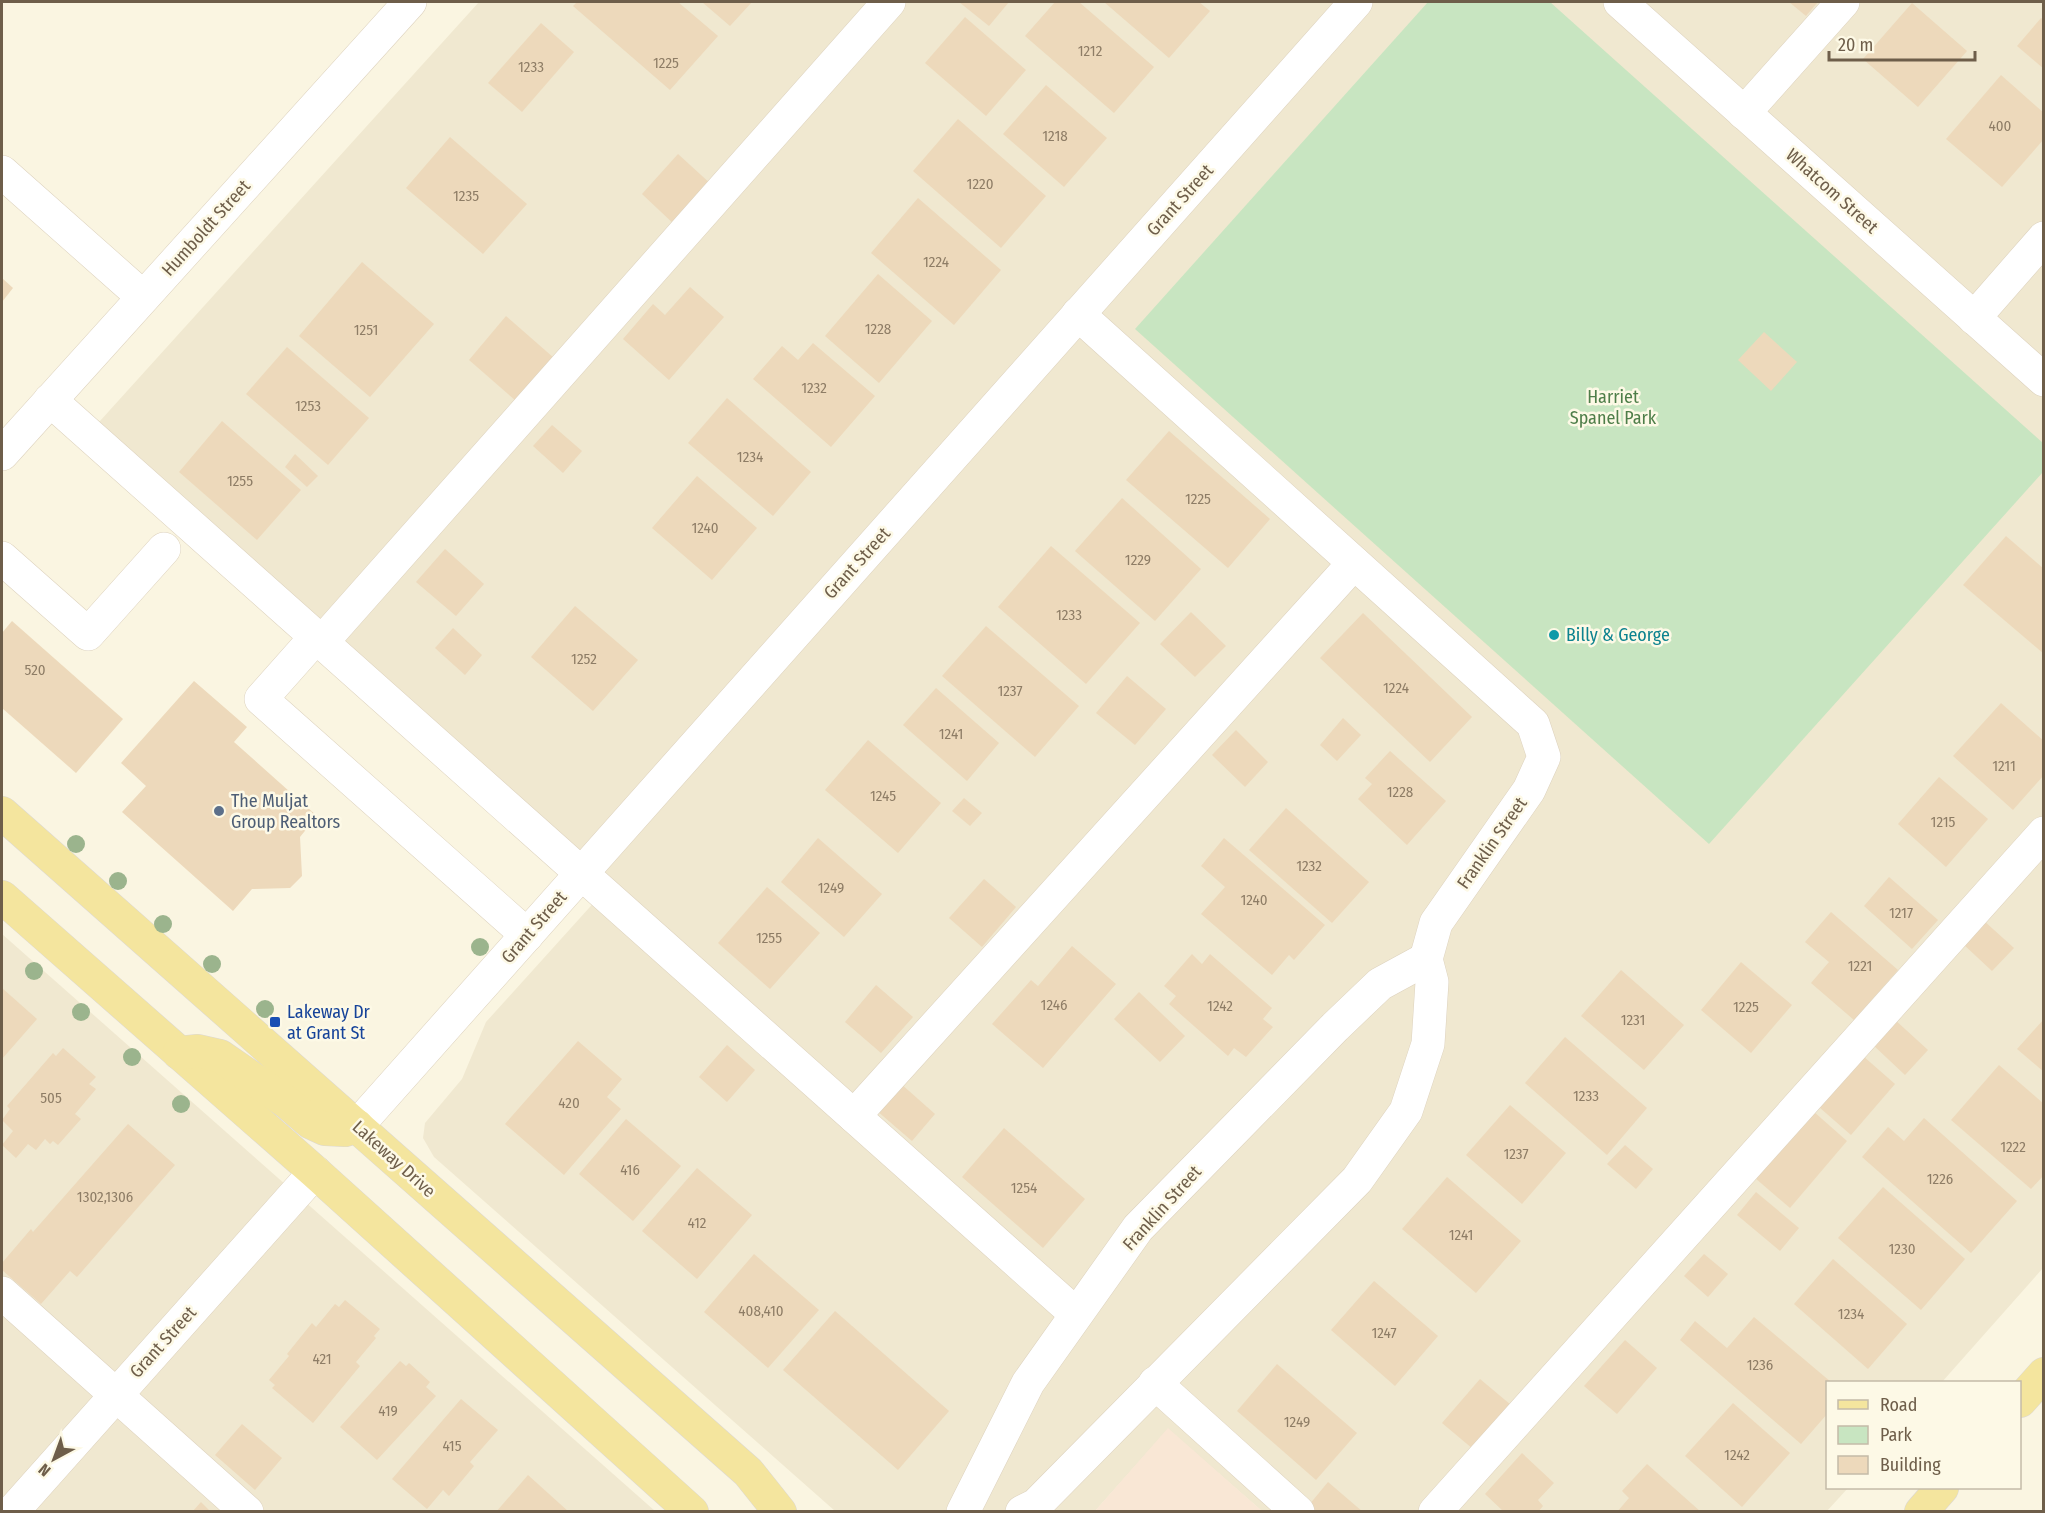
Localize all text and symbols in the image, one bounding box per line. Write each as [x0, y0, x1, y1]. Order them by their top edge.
scale bar [1829, 24, 1974, 62]
text: 20 m [1838, 34, 1873, 56]
house number: 1212 [1078, 42, 1103, 60]
house number: 1225 [653, 54, 679, 72]
house number: 1233 [518, 58, 544, 76]
house number: 400 [1989, 117, 2011, 135]
house number: 1218 [1042, 127, 1068, 145]
street label: Whatcom Street [1781, 144, 1883, 238]
street label: Grant Street [1142, 160, 1218, 240]
street label: Humboldt Street [157, 175, 255, 281]
house number: 1220 [967, 175, 993, 193]
house number: 1235 [453, 187, 479, 205]
house number: 1224 [923, 253, 949, 271]
house number: 1228 [865, 320, 891, 338]
house number: 1251 [354, 321, 378, 339]
house number: 1232 [801, 379, 827, 397]
park label: Harriet Spanel Park [1570, 386, 1657, 429]
house number: 1253 [295, 397, 321, 415]
house number: 1234 [737, 448, 763, 466]
house number: 1255 [227, 472, 253, 490]
house number: 1225 [1185, 490, 1211, 508]
house number: 1240 [691, 519, 719, 537]
street label: Grant Street [819, 523, 895, 603]
house number: 1229 [1125, 551, 1151, 569]
house number: 1233 [1056, 606, 1082, 624]
place label: Billy & George [1566, 624, 1670, 646]
marker: Billy & George [1547, 628, 1561, 642]
house number: 1252 [571, 650, 597, 668]
house number: 520 [24, 661, 46, 679]
house number: 1224 [1383, 679, 1409, 697]
house number: 1237 [997, 682, 1023, 700]
house number: 1241 [939, 725, 963, 743]
house number: 1211 [1992, 757, 2016, 775]
house number: 1228 [1387, 783, 1413, 801]
house number: 1245 [870, 787, 896, 805]
place label: The Muljat Group Realtors [231, 790, 341, 833]
street label: Franklin Street [1452, 793, 1532, 893]
marker: The Muljat Group Realtors [212, 804, 226, 818]
house number: 1215 [1931, 813, 1956, 831]
house number: 1232 [1296, 857, 1322, 875]
house number: 1249 [818, 879, 844, 897]
street label: Grant Street [497, 886, 571, 968]
house number: 1240 [1240, 891, 1268, 909]
house number: 1217 [1889, 904, 1913, 922]
house number: 1255 [756, 929, 782, 947]
house number: 1221 [1848, 957, 1872, 975]
house number: 1246 [1041, 996, 1067, 1014]
house number: 1242 [1207, 997, 1233, 1015]
house number: 1225 [1733, 998, 1759, 1016]
place label: Lakeway Dr at Grant St [287, 1001, 371, 1044]
house number: 1231 [1621, 1011, 1645, 1029]
marker: Lakeway Dr at Grant St [268, 1015, 282, 1029]
house number: 1233 [1573, 1087, 1599, 1105]
house number: 505 [40, 1089, 62, 1107]
house number: 420 [558, 1094, 580, 1112]
street label: Lakeway Drive [348, 1116, 440, 1202]
house number: 1222 [2000, 1138, 2026, 1156]
house number: 1237 [1503, 1145, 1529, 1163]
house number: 416 [620, 1161, 640, 1179]
street label: Franklin Street [1118, 1161, 1206, 1255]
house number: 1226 [1927, 1170, 1953, 1188]
house number: 1254 [1011, 1179, 1037, 1197]
house number: 1302,1306 [77, 1188, 133, 1206]
house number: 412 [688, 1214, 707, 1232]
house number: 1241 [1449, 1226, 1473, 1244]
house number: 1230 [1888, 1240, 1916, 1258]
street label: Grant Street [125, 1302, 201, 1382]
house number: 408,410 [738, 1302, 784, 1320]
house number: 1234 [1838, 1305, 1864, 1323]
house number: 1247 [1371, 1324, 1397, 1342]
house number: 421 [312, 1350, 332, 1368]
house number: 1236 [1747, 1356, 1773, 1374]
legend [1826, 1381, 2021, 1489]
text: Road [1880, 1394, 1917, 1416]
house number: 419 [378, 1402, 398, 1420]
house number: 1249 [1284, 1413, 1310, 1431]
text: Park [1880, 1424, 1913, 1446]
north arrow [24, 1429, 84, 1489]
house number: 415 [442, 1437, 462, 1455]
house number: 1242 [1724, 1446, 1750, 1464]
text: Building [1880, 1454, 1941, 1476]
text: N [35, 1460, 54, 1480]

